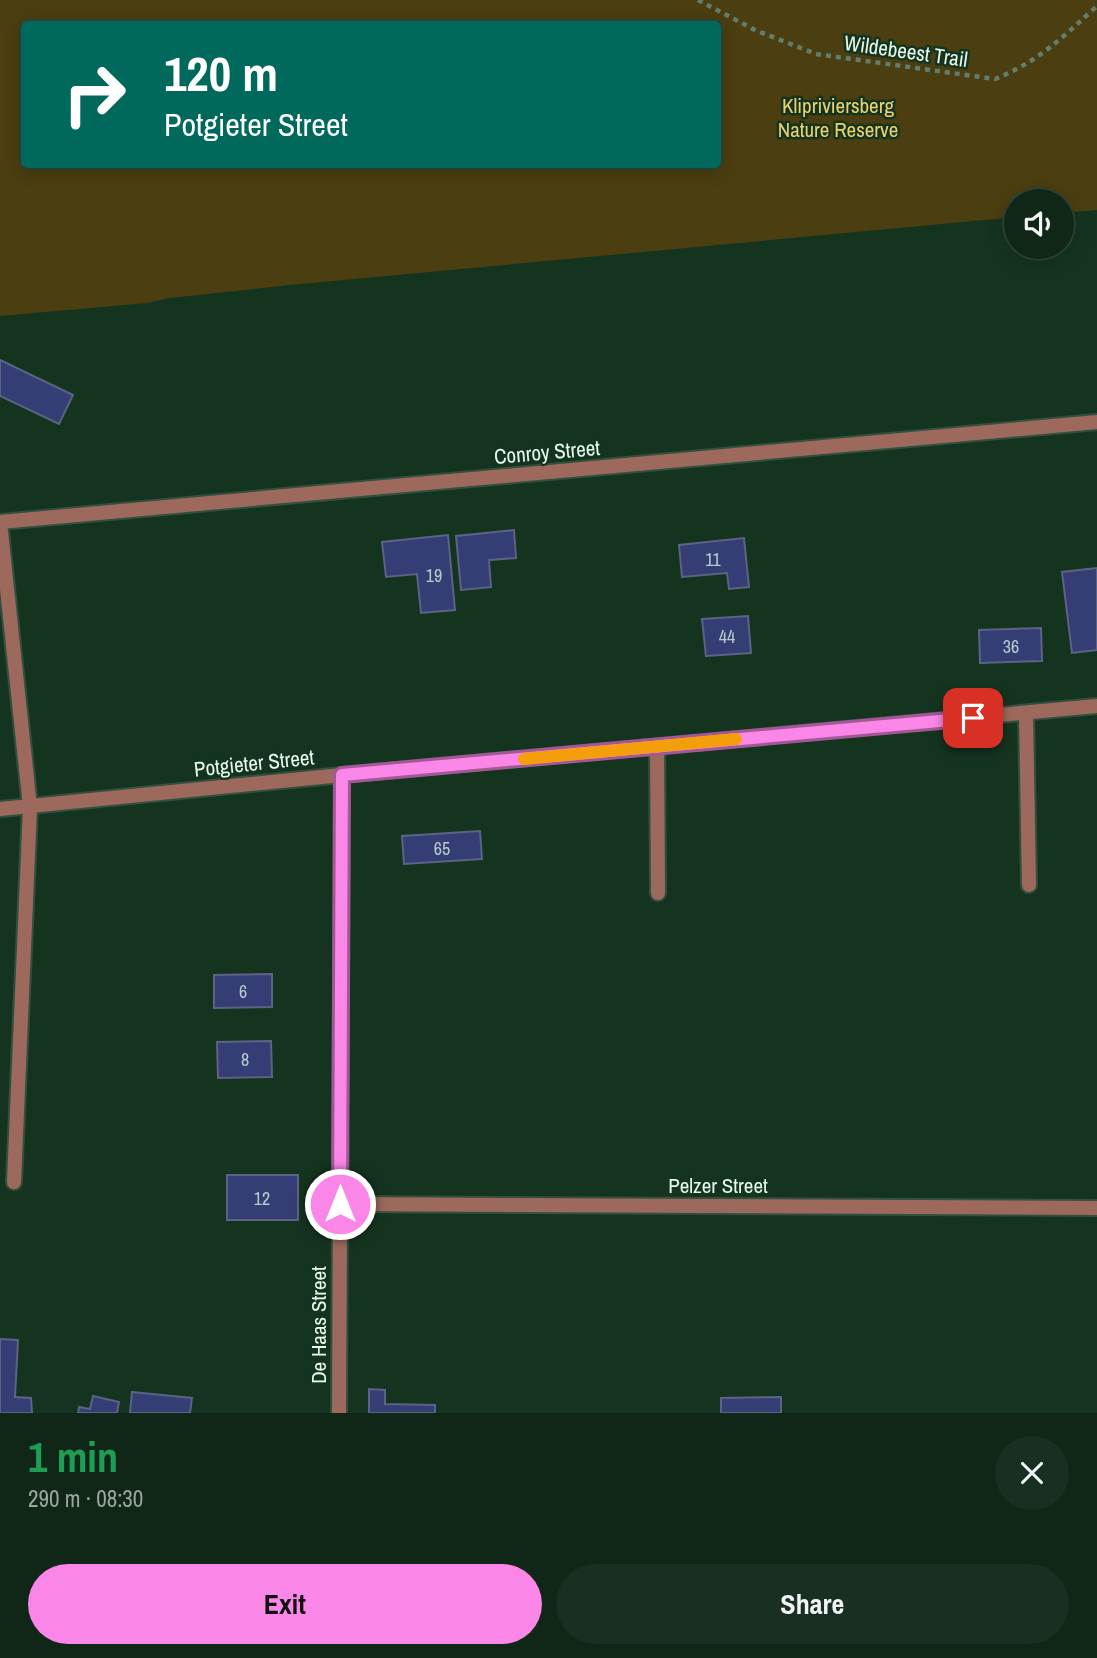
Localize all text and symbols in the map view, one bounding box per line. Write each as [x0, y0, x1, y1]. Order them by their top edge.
street label: Wildebeest Trail [842, 28, 970, 74]
text: 120 m [164, 40, 278, 106]
icon: right [49, 49, 140, 140]
park label: Klipriviersberg Nature Reserve [778, 91, 898, 144]
text: Potgieter Street [164, 103, 348, 146]
map controls [1004, 189, 1074, 259]
button: sound [1004, 189, 1074, 259]
street label: Conroy Street [493, 433, 601, 471]
house number: 11 [705, 547, 721, 572]
house number: 19 [426, 563, 442, 588]
house number: 44 [719, 624, 735, 649]
house number: 36 [1003, 634, 1019, 659]
pin [943, 688, 1003, 748]
icon: arrive [954, 699, 992, 737]
street label: Potgieter Street [193, 742, 316, 784]
house number: 65 [434, 836, 450, 861]
house number: 6 [239, 979, 247, 1004]
house number: 8 [241, 1047, 249, 1072]
position arrow [303, 1167, 377, 1241]
street label: Pelzer Street [668, 1171, 768, 1200]
house number: 12 [254, 1186, 270, 1211]
street label: De Haas Street [304, 1266, 333, 1384]
text: 1 min [28, 1429, 118, 1485]
button: close [995, 1436, 1069, 1510]
text: 290 m · 08:30 [28, 1483, 143, 1514]
button: Exit [28, 1564, 542, 1644]
button: Share [556, 1564, 1069, 1644]

